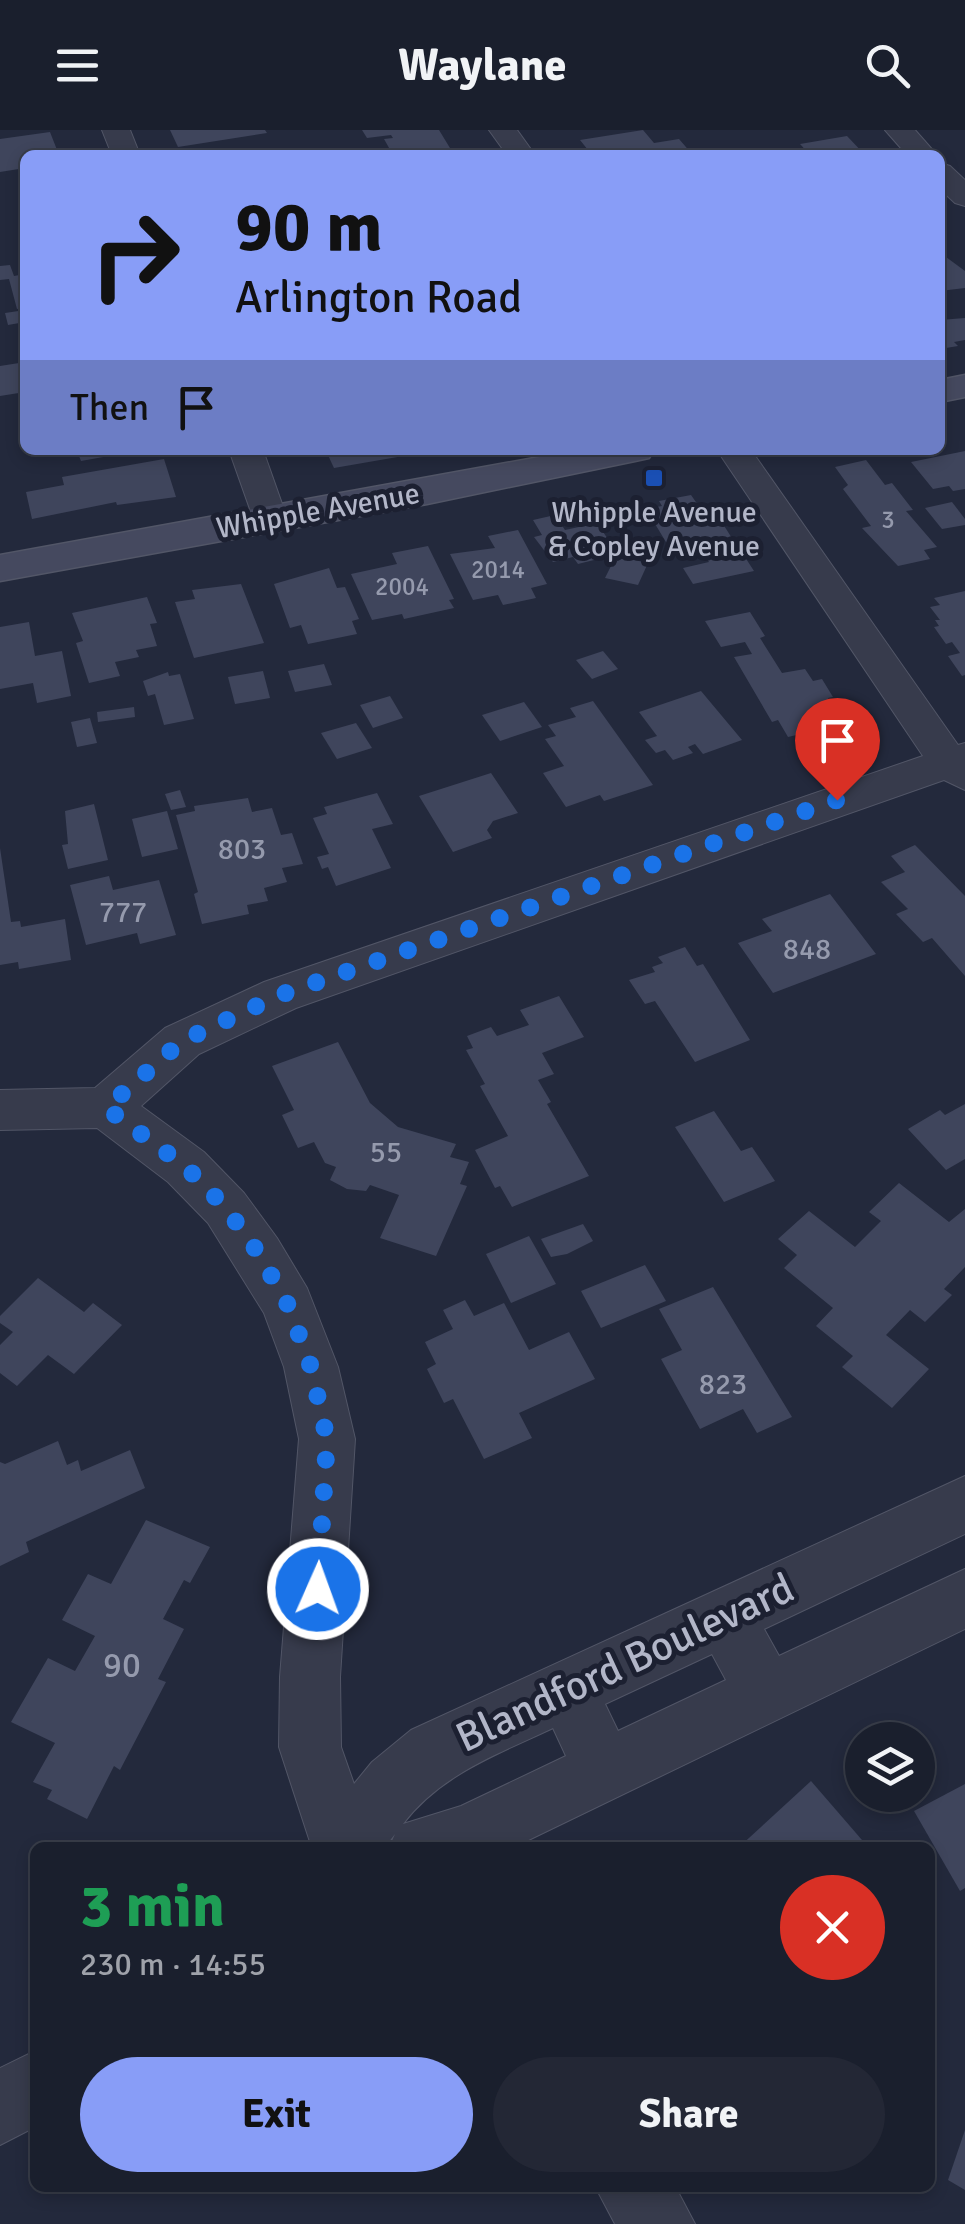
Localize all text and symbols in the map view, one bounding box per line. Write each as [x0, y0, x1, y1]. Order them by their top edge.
icon: menu [50, 38, 105, 93]
text: Waylane [398, 38, 567, 93]
icon: search [860, 38, 915, 93]
text: 90 m [235, 184, 383, 270]
icon: right [70, 190, 200, 320]
text: Arlington Road [235, 270, 522, 325]
icon: arrive [169, 380, 224, 435]
text: Then [70, 384, 149, 431]
marker: Whipple Avenue & Copley Avenue [643, 467, 665, 489]
street label: Whipple Avenue [213, 475, 423, 547]
place label: Whipple Avenue & Copley Avenue [548, 494, 760, 565]
house number: 3 [881, 504, 895, 535]
house number: 2014 [471, 554, 525, 585]
house number: 2004 [375, 571, 429, 602]
pin [795, 698, 880, 801]
icon: arrive [810, 713, 865, 768]
house number: 803 [218, 831, 266, 868]
house number: 777 [99, 894, 147, 931]
house number: 848 [783, 931, 831, 968]
house number: 55 [370, 1134, 402, 1171]
house number: 823 [699, 1366, 747, 1403]
position arrow [266, 1537, 370, 1641]
street label: Blandford Boulevard [448, 1562, 802, 1764]
house number: 90 [103, 1644, 141, 1687]
map controls [845, 1722, 935, 1812]
button: layers [845, 1722, 935, 1812]
text: 3 min [80, 1870, 225, 1944]
button: close [780, 1875, 885, 1980]
text: 230 m · 14:55 [80, 1945, 266, 1984]
button: Exit [80, 2057, 473, 2172]
button: Share [493, 2057, 885, 2172]

